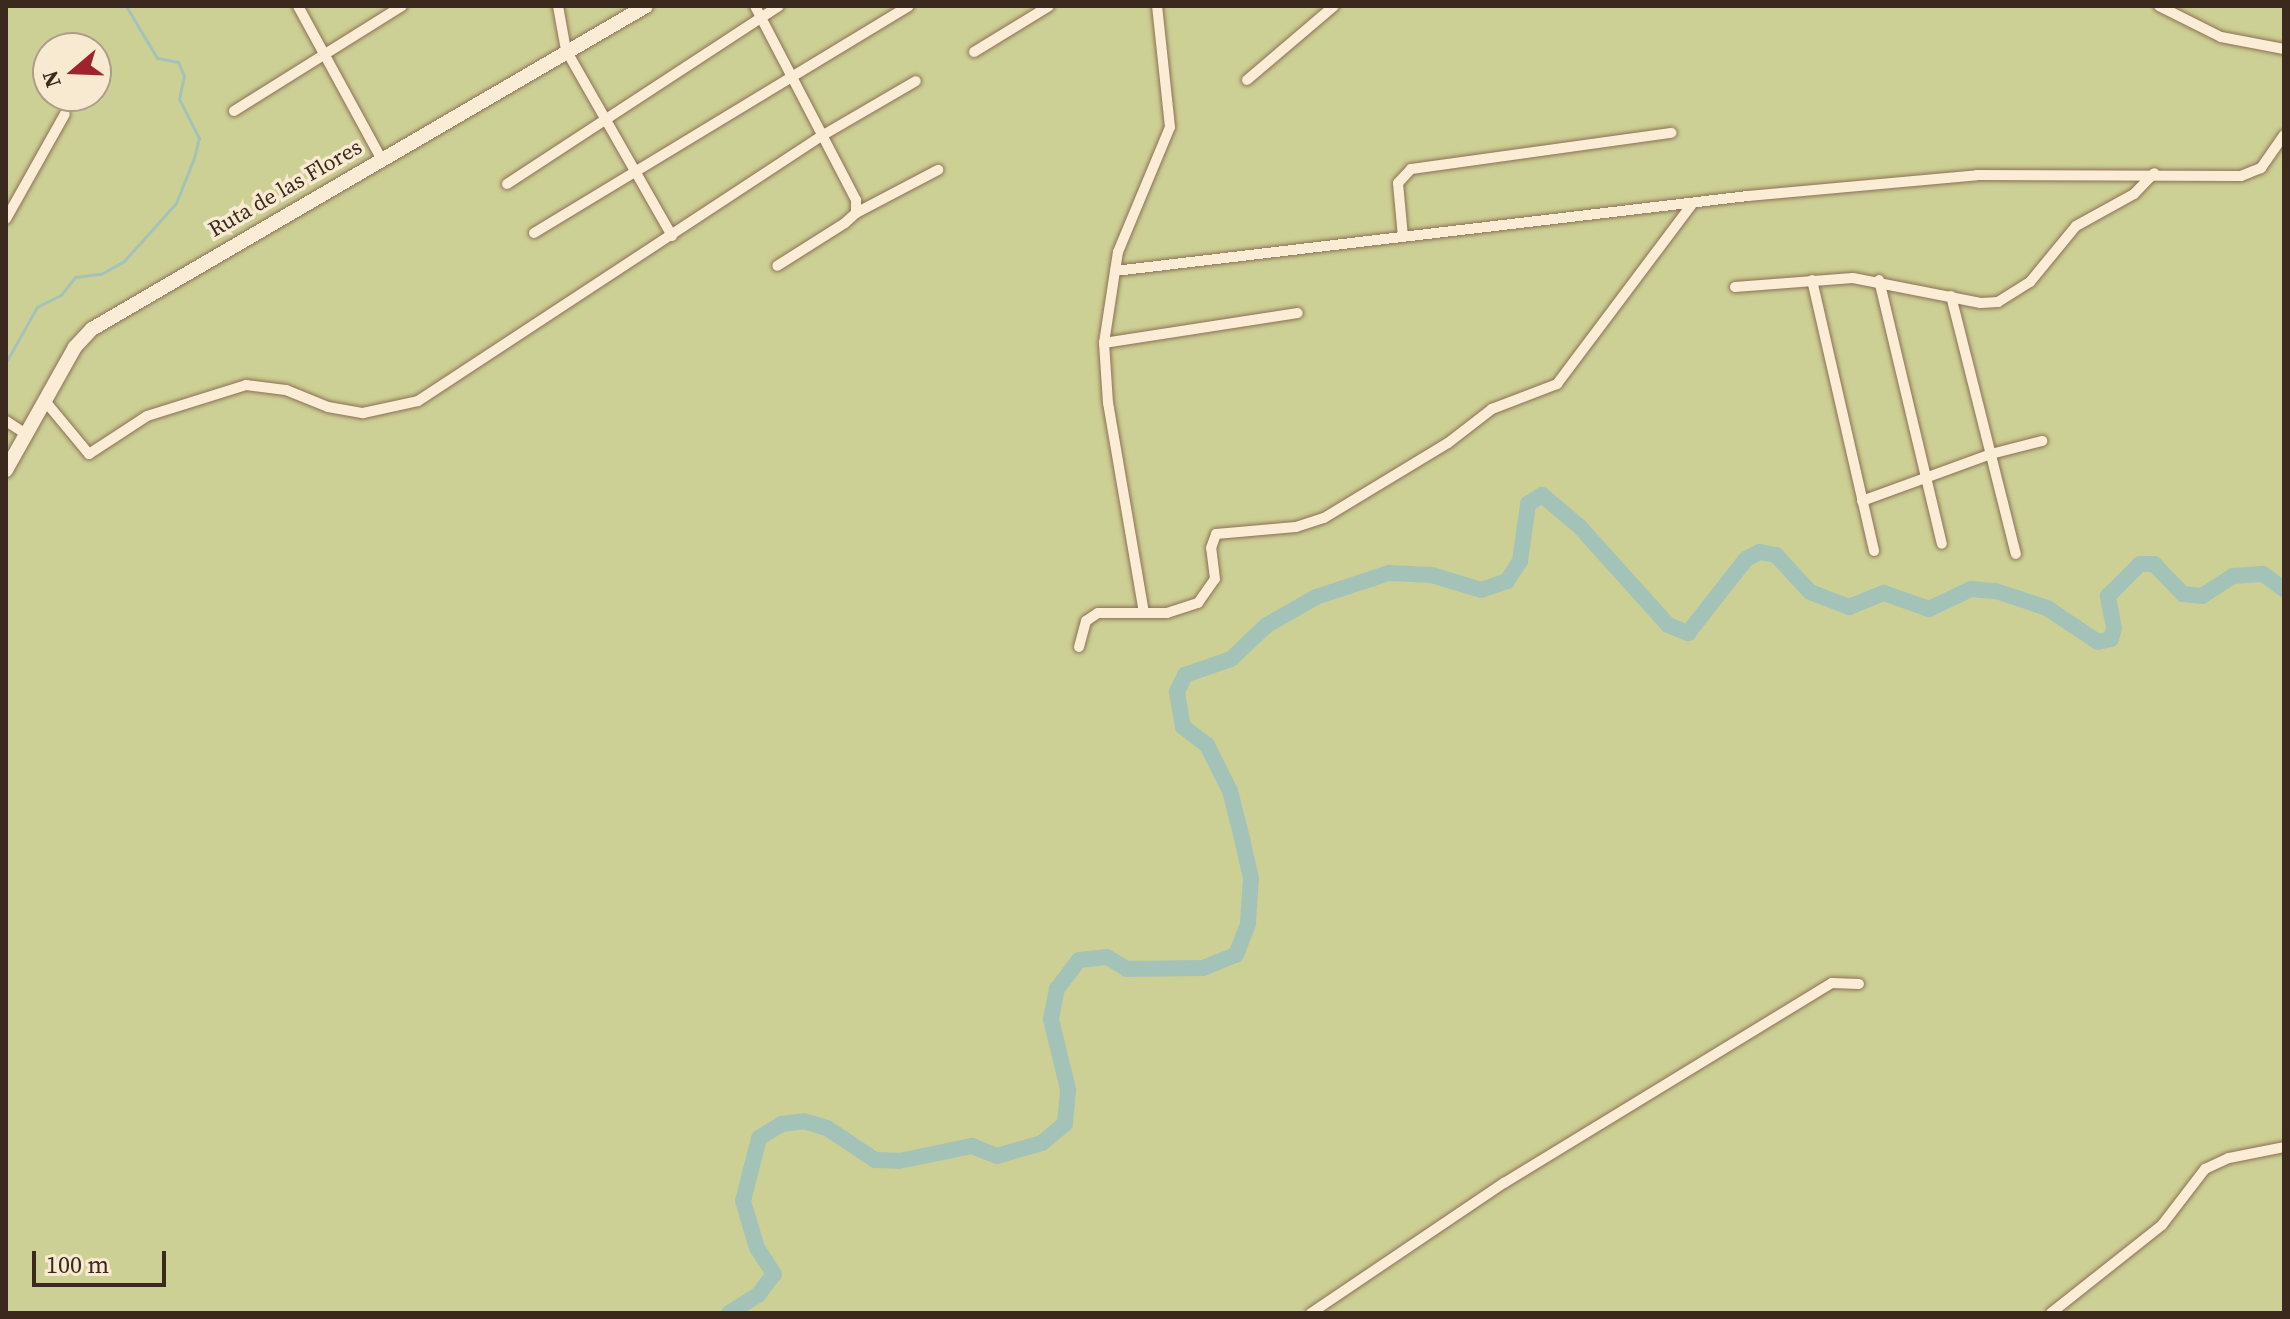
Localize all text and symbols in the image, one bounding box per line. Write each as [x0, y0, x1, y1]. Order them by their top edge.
north arrow [32, 32, 112, 112]
text: N [34, 67, 68, 92]
street label: Ruta de las Flores [204, 133, 366, 243]
scale bar [36, 1235, 170, 1285]
text: 100 m [46, 1248, 109, 1281]

